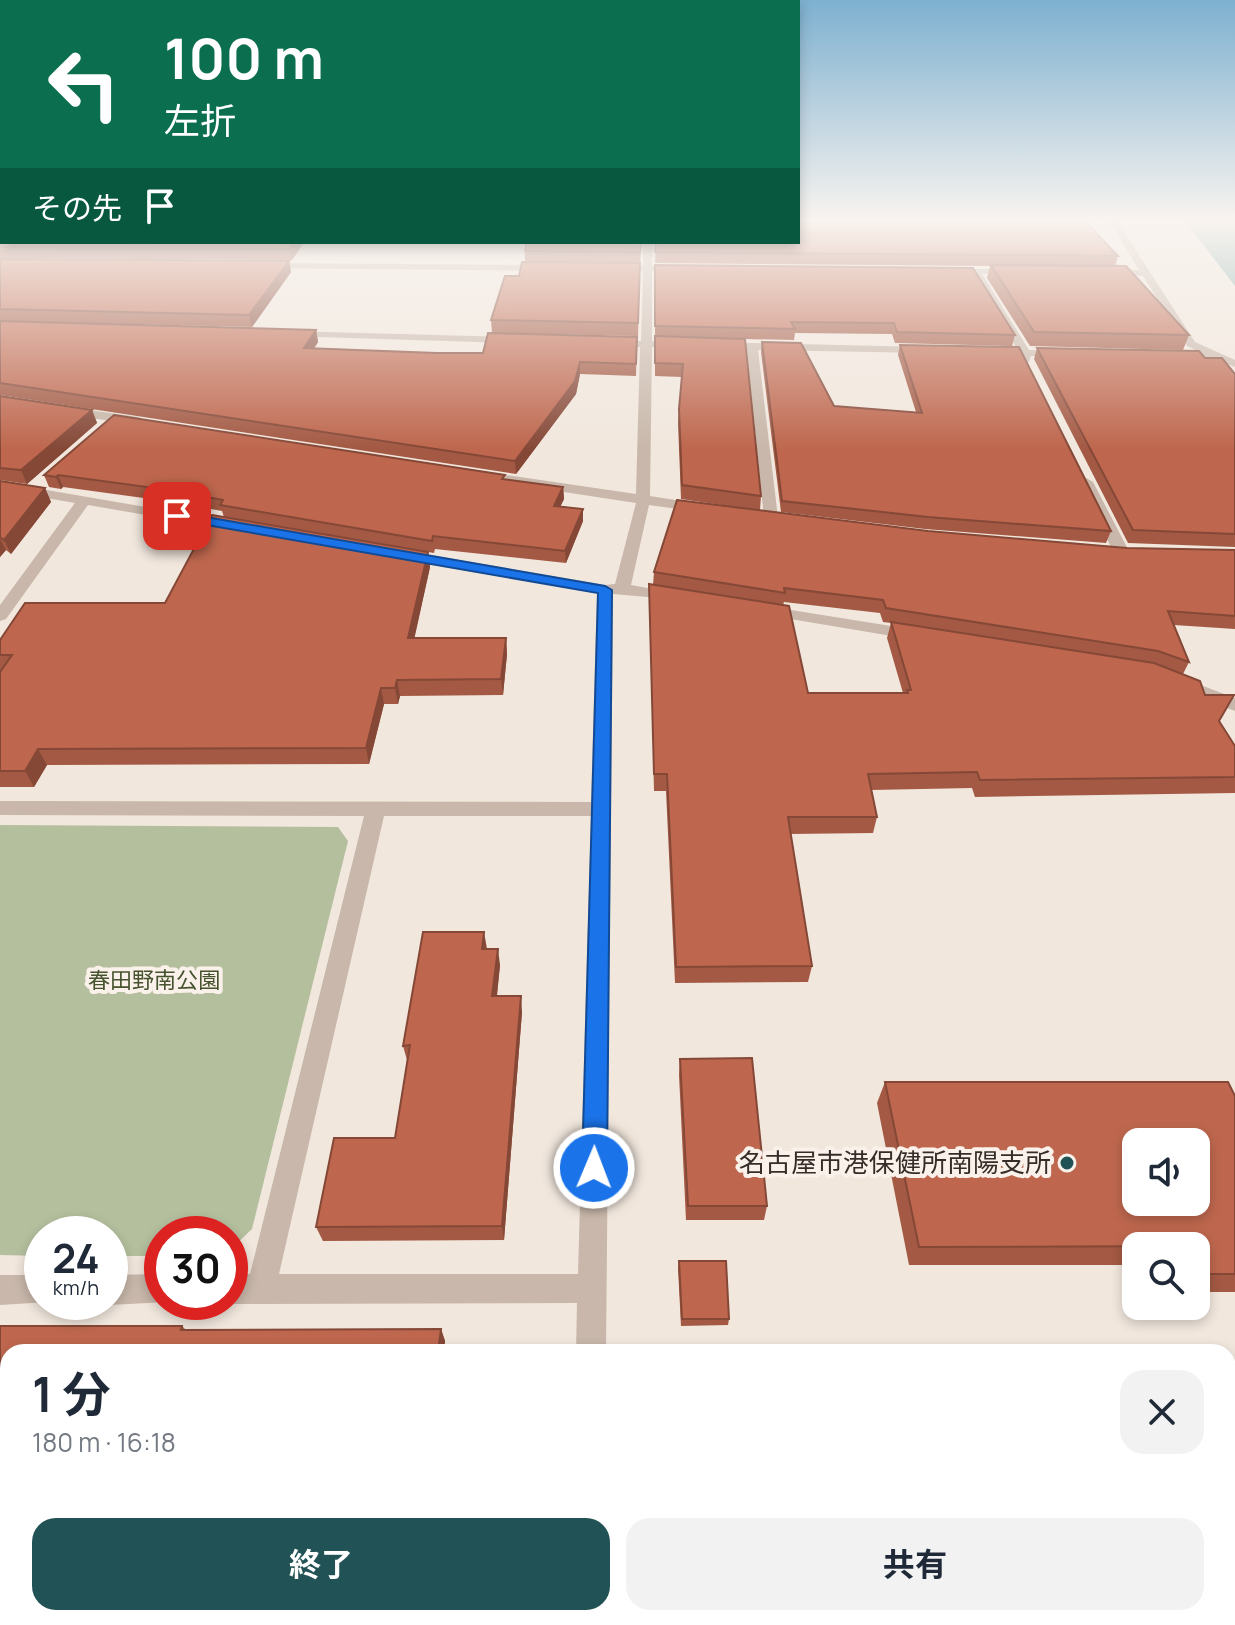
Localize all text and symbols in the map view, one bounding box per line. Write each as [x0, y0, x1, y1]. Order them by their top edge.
text: 100 m [164, 19, 324, 96]
icon: left [32, 32, 136, 136]
text: 左折 [164, 96, 236, 145]
icon: arrive [138, 184, 182, 228]
text: その先 [32, 187, 122, 228]
pin [143, 482, 211, 550]
icon: arrive [155, 494, 199, 538]
park label: 春田野南公園 [88, 965, 220, 995]
position arrow [552, 1126, 636, 1210]
map controls [1122, 1128, 1210, 1320]
button: sound [1122, 1128, 1210, 1216]
place label: 名古屋市港保健所南陽支所 [739, 1144, 1051, 1180]
marker: 名古屋市港保健所南陽支所 [1058, 1154, 1076, 1172]
speed limit sign: 30 [144, 1216, 248, 1320]
text: 24 [52, 1230, 100, 1285]
button: search [1122, 1232, 1210, 1320]
text: km/h [53, 1274, 99, 1301]
text: 1 分 [32, 1361, 111, 1426]
button: close [1120, 1370, 1204, 1454]
text: 180 m · 16:18 [32, 1424, 176, 1460]
button: 終了 [32, 1518, 610, 1610]
button: 共有 [626, 1518, 1204, 1610]

